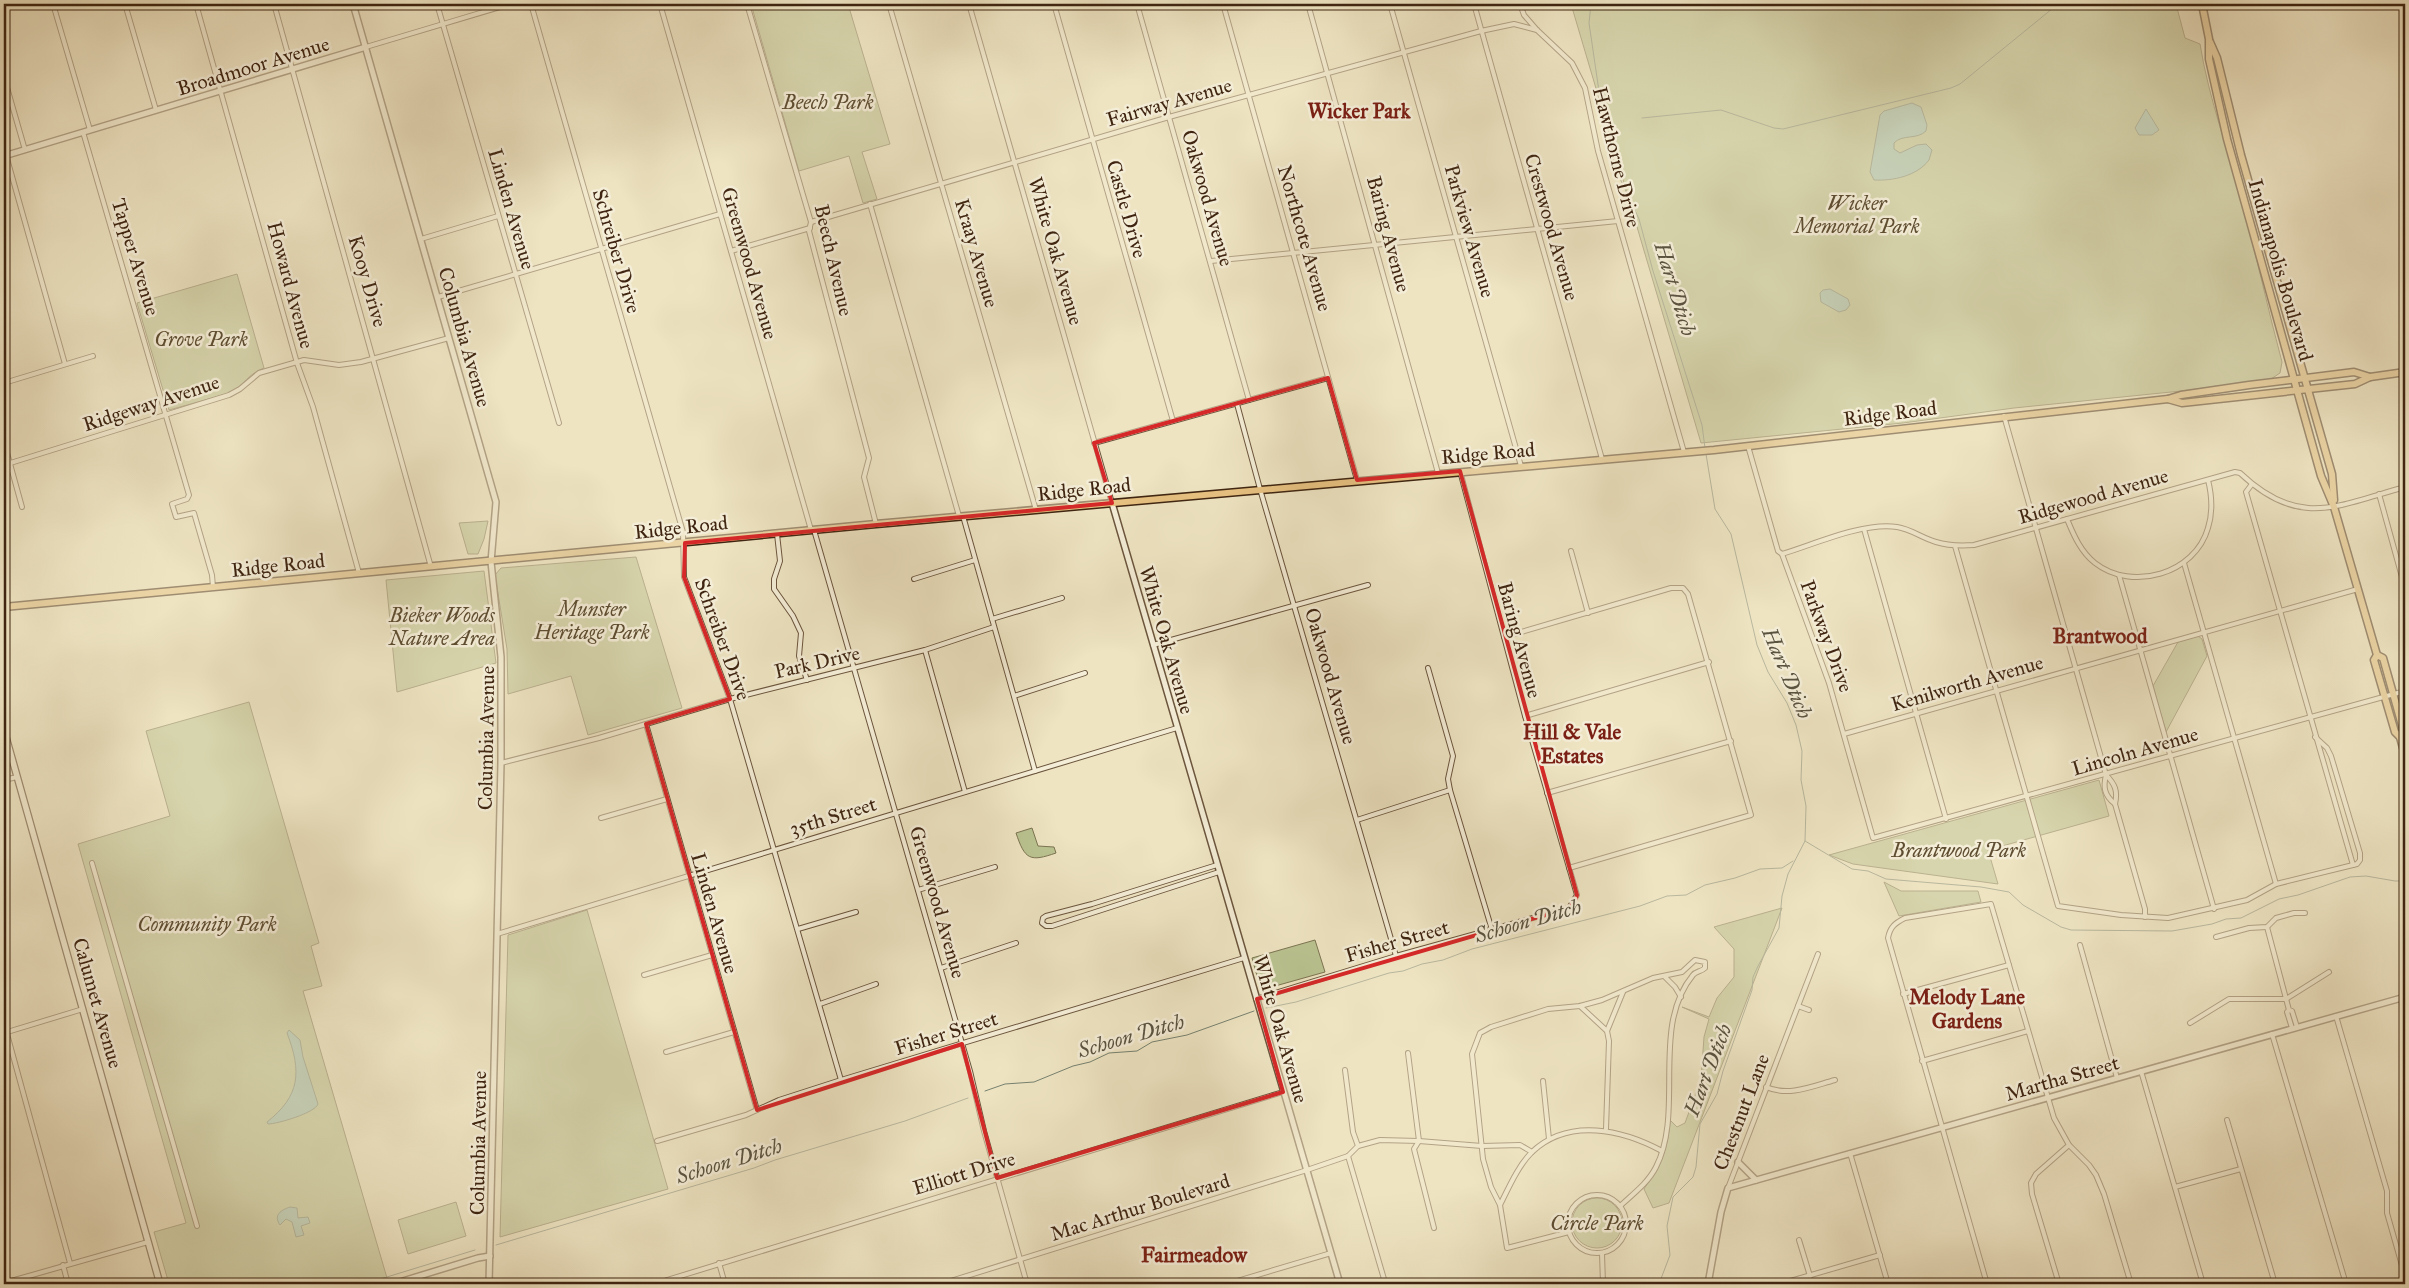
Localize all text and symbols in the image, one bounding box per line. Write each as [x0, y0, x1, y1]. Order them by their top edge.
street label: Broadmoor Avenue [174, 31, 332, 101]
street label: Fairway Avenue [1104, 73, 1234, 131]
street label: Hawthorne Drive [1588, 84, 1646, 230]
park label: Beech Park [781, 90, 874, 114]
district label: Wicker Park [1307, 98, 1412, 124]
street label: Oakwood Avenue [1177, 127, 1239, 269]
street label: Linden Avenue [483, 146, 541, 272]
street label: Crestwood Avenue [1520, 151, 1584, 303]
street label: Castle Drive [1102, 157, 1152, 261]
street label: Northcote Avenue [1273, 162, 1337, 314]
street label: Parkview Avenue [1440, 162, 1500, 300]
street label: Baring Avenue [1361, 173, 1416, 295]
street label: White Oak Avenue [1023, 174, 1089, 328]
street label: Indianapolis Boulevard [2243, 176, 2319, 364]
street label: Greenwood Avenue [717, 184, 783, 342]
street label: Schreiber Drive [588, 186, 646, 316]
park label: Wicker Memorial Park [1792, 191, 1920, 238]
street label: Tapper Avenue [107, 196, 165, 318]
street label: Kraay Avenue [950, 196, 1004, 310]
street label: Beech Avenue [810, 202, 858, 318]
street label: Howard Avenue [263, 219, 319, 351]
street label: Kooy Drive [343, 232, 393, 330]
water label: Hart Dtich [1648, 238, 1702, 339]
street label: Columbia Avenue [434, 264, 496, 410]
park label: Grove Park [154, 327, 248, 351]
street label: Ridgeway Avenue [80, 370, 223, 437]
street label: Ridge Road [1842, 395, 1938, 432]
street label: Ridge Road [1440, 437, 1536, 470]
street label: Ridgewood Avenue [2015, 463, 2171, 530]
street label: Ridge Road [1036, 472, 1132, 507]
street label: Ridge Road [633, 510, 729, 545]
street label: Ridge Road [230, 548, 326, 583]
street label: White Oak Avenue [1134, 563, 1200, 717]
street label: Schreiber Drive [690, 575, 756, 703]
street label: Parkway Drive [1796, 577, 1858, 695]
street label: Baring Avenue [1492, 579, 1547, 701]
park label: Munster Heritage Park [533, 597, 650, 644]
park label: Bieker Woods Nature Area [388, 603, 496, 650]
street label: Oakwood Avenue [1300, 605, 1362, 747]
water label: Hart Dtich [1756, 622, 1818, 723]
district label: Brantwood [2053, 623, 2148, 649]
street label: Park Drive [772, 641, 862, 683]
street label: Kenilworth Avenue [1888, 650, 2046, 716]
street label: Columbia Avenue [473, 666, 499, 810]
district label: Hill & Vale Estates [1523, 719, 1621, 769]
street label: Lincoln Avenue [2069, 722, 2201, 780]
street label: 35th Street [787, 791, 879, 841]
street label: Greenwood Avenue [905, 823, 971, 981]
park label: Brantwood Park [1891, 838, 2026, 862]
street label: Linden Avenue [686, 850, 744, 976]
water label: Schoon Ditch [1471, 893, 1584, 949]
park label: Community Park [137, 912, 277, 936]
street label: Fisher Street [1342, 915, 1452, 967]
street label: Calumet Avenue [68, 935, 128, 1071]
street label: White Oak Avenue [1248, 952, 1314, 1106]
district label: Melody Lane Gardens [1909, 984, 2025, 1034]
street label: Fisher Street [891, 1006, 1001, 1060]
water label: Schoon Ditch [1074, 1008, 1187, 1064]
water label: Hart Dtich [1678, 1020, 1737, 1121]
street label: Martha Street [2002, 1050, 2122, 1106]
street label: Chestnut Lane [1708, 1051, 1774, 1173]
street label: Columbia Avenue [465, 1071, 491, 1215]
water label: Schoon Ditch [672, 1133, 785, 1190]
street label: Elliott Drive [910, 1146, 1018, 1200]
street label: Mac Arthur Boulevard [1047, 1168, 1233, 1246]
park label: Circle Park [1550, 1211, 1644, 1235]
district label: Fairmeadow [1141, 1242, 1248, 1268]

